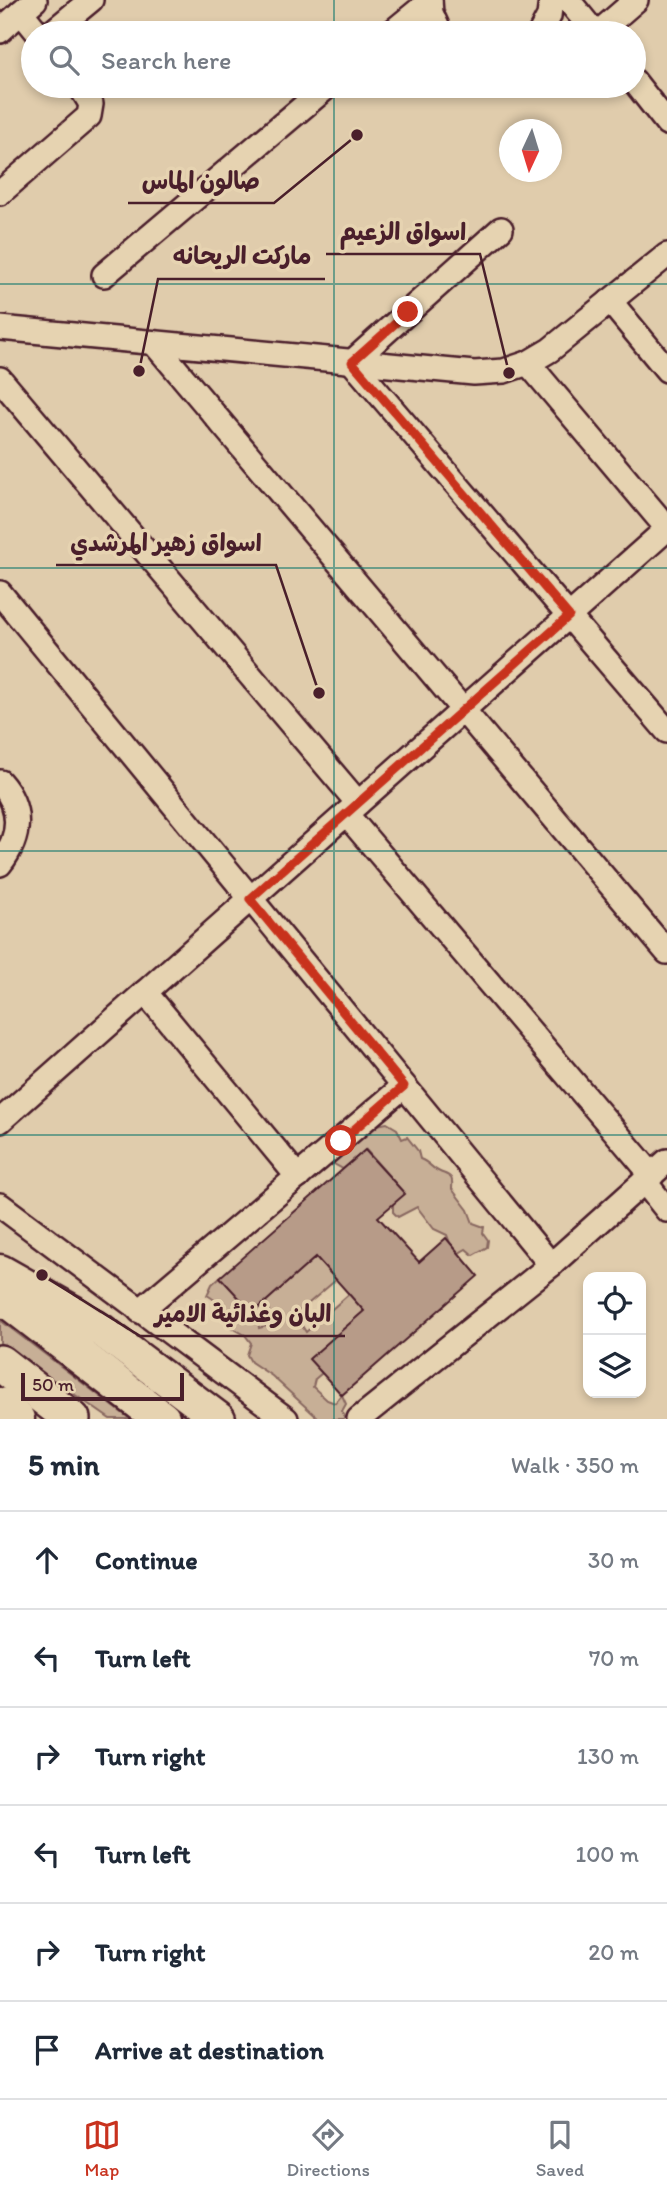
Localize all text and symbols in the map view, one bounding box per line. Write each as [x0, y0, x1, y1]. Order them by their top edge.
search box [21, 21, 646, 98]
icon: search [45, 41, 83, 79]
text: Search here [101, 44, 231, 76]
north arrow [499, 119, 562, 182]
callout: صالون الماس [128, 158, 274, 203]
text: صالون الماس [142, 166, 260, 197]
callout: اسواق الزعيم [326, 209, 480, 254]
text: اسواق الزعيم [340, 217, 466, 250]
callout: ماركت الريحانه [158, 234, 325, 279]
text: ماركت الريحانه [173, 241, 311, 270]
route end [392, 296, 423, 327]
callout: اسواق زهير المرشدي [56, 520, 276, 565]
text: اسواق زهير المرشدي [70, 528, 262, 561]
route start [325, 1125, 356, 1156]
map controls [583, 1272, 646, 1398]
button: locate [583, 1272, 646, 1335]
callout: البان وغذائية الامير [140, 1291, 345, 1336]
text: البان وغذائية الامير [153, 1299, 331, 1328]
button: layers [583, 1335, 646, 1398]
scale bar [21, 1370, 184, 1402]
text: 50 m [32, 1373, 74, 1396]
text: 5 min [28, 1446, 99, 1483]
text: Walk · 350 m [511, 1451, 639, 1479]
icon: ahead [28, 1541, 66, 1579]
text: Continue [95, 1544, 198, 1576]
text: 30 m [588, 1546, 639, 1574]
icon: left [28, 1639, 66, 1677]
text: Turn left [95, 1642, 191, 1674]
text: 70 m [589, 1644, 639, 1672]
icon: right [28, 1737, 66, 1775]
text: Turn right [95, 1740, 206, 1772]
text: 130 m [577, 1742, 639, 1770]
icon: left [28, 1835, 66, 1873]
text: Turn left [95, 1838, 191, 1870]
text: 100 m [575, 1840, 639, 1868]
icon: right [28, 1933, 66, 1971]
text: Turn right [95, 1936, 206, 1968]
text: 20 m [588, 1938, 639, 1966]
icon: arrive [28, 2031, 66, 2069]
text: Arrive at destination [95, 2034, 324, 2066]
tab: Map [83, 2116, 121, 2181]
tab: Directions [286, 2116, 370, 2181]
tab: Saved [536, 2116, 584, 2181]

